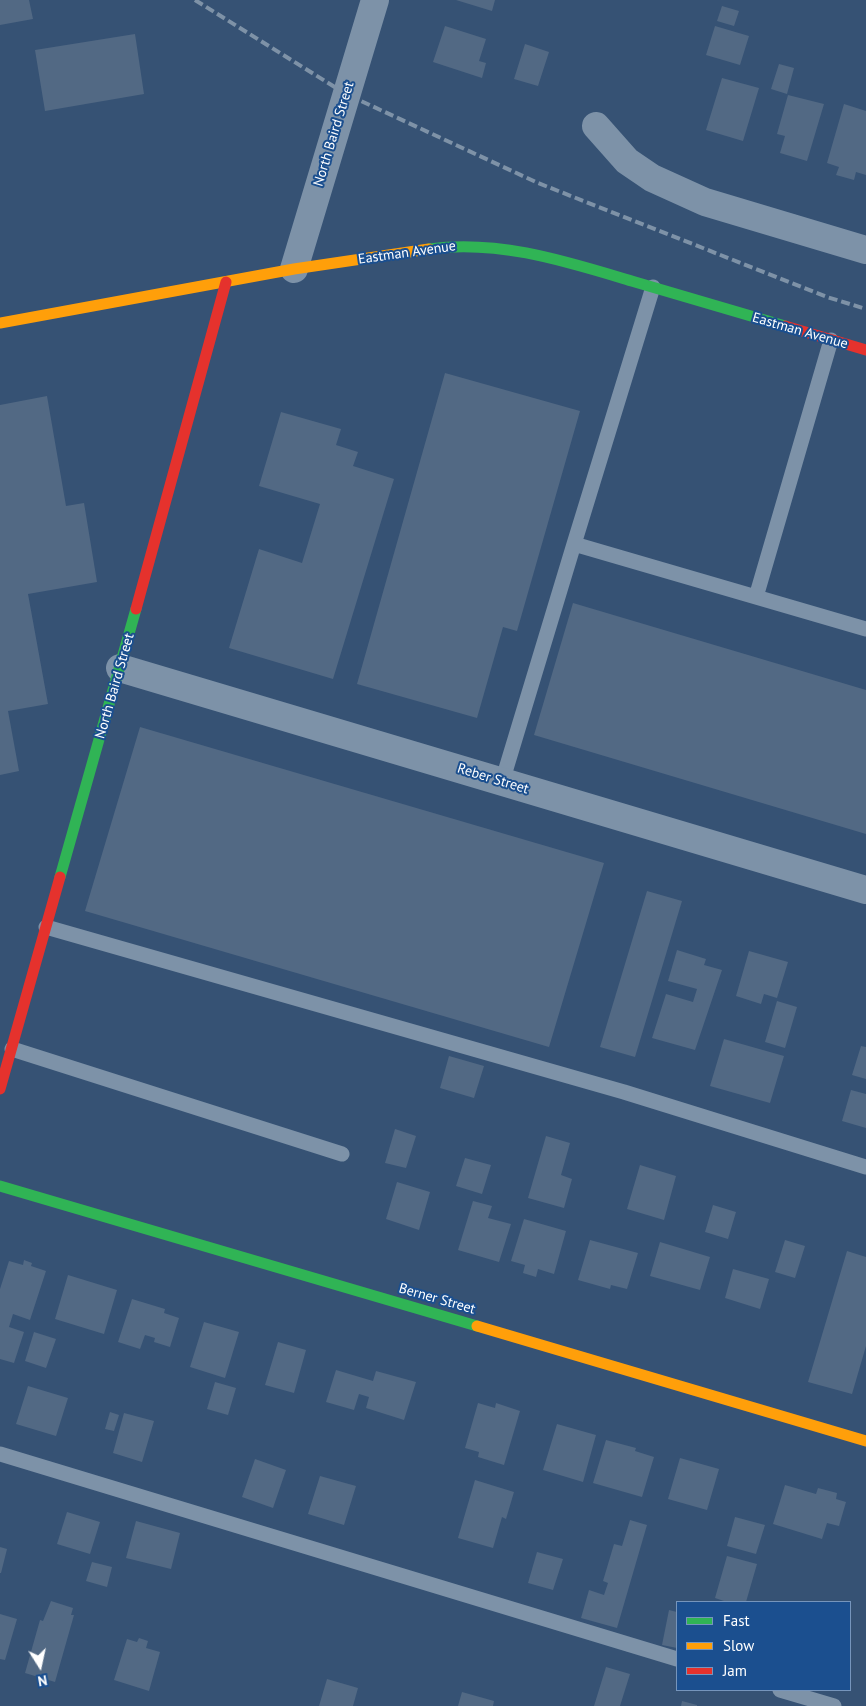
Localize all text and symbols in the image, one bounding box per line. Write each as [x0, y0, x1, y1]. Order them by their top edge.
street label: North Baird Street [310, 79, 358, 189]
street label: Eastman Avenue [357, 238, 457, 268]
street label: Eastman Avenue [750, 309, 850, 353]
street label: North Baird Street [92, 631, 138, 741]
street label: Reber Street [455, 760, 531, 798]
street label: Berner Street [397, 1280, 477, 1318]
legend [676, 1601, 851, 1691]
text: Fast [723, 1611, 750, 1630]
text: Slow [723, 1636, 754, 1655]
north arrow [15, 1641, 65, 1691]
text: Jam [723, 1661, 747, 1680]
text: N [37, 1671, 49, 1690]

